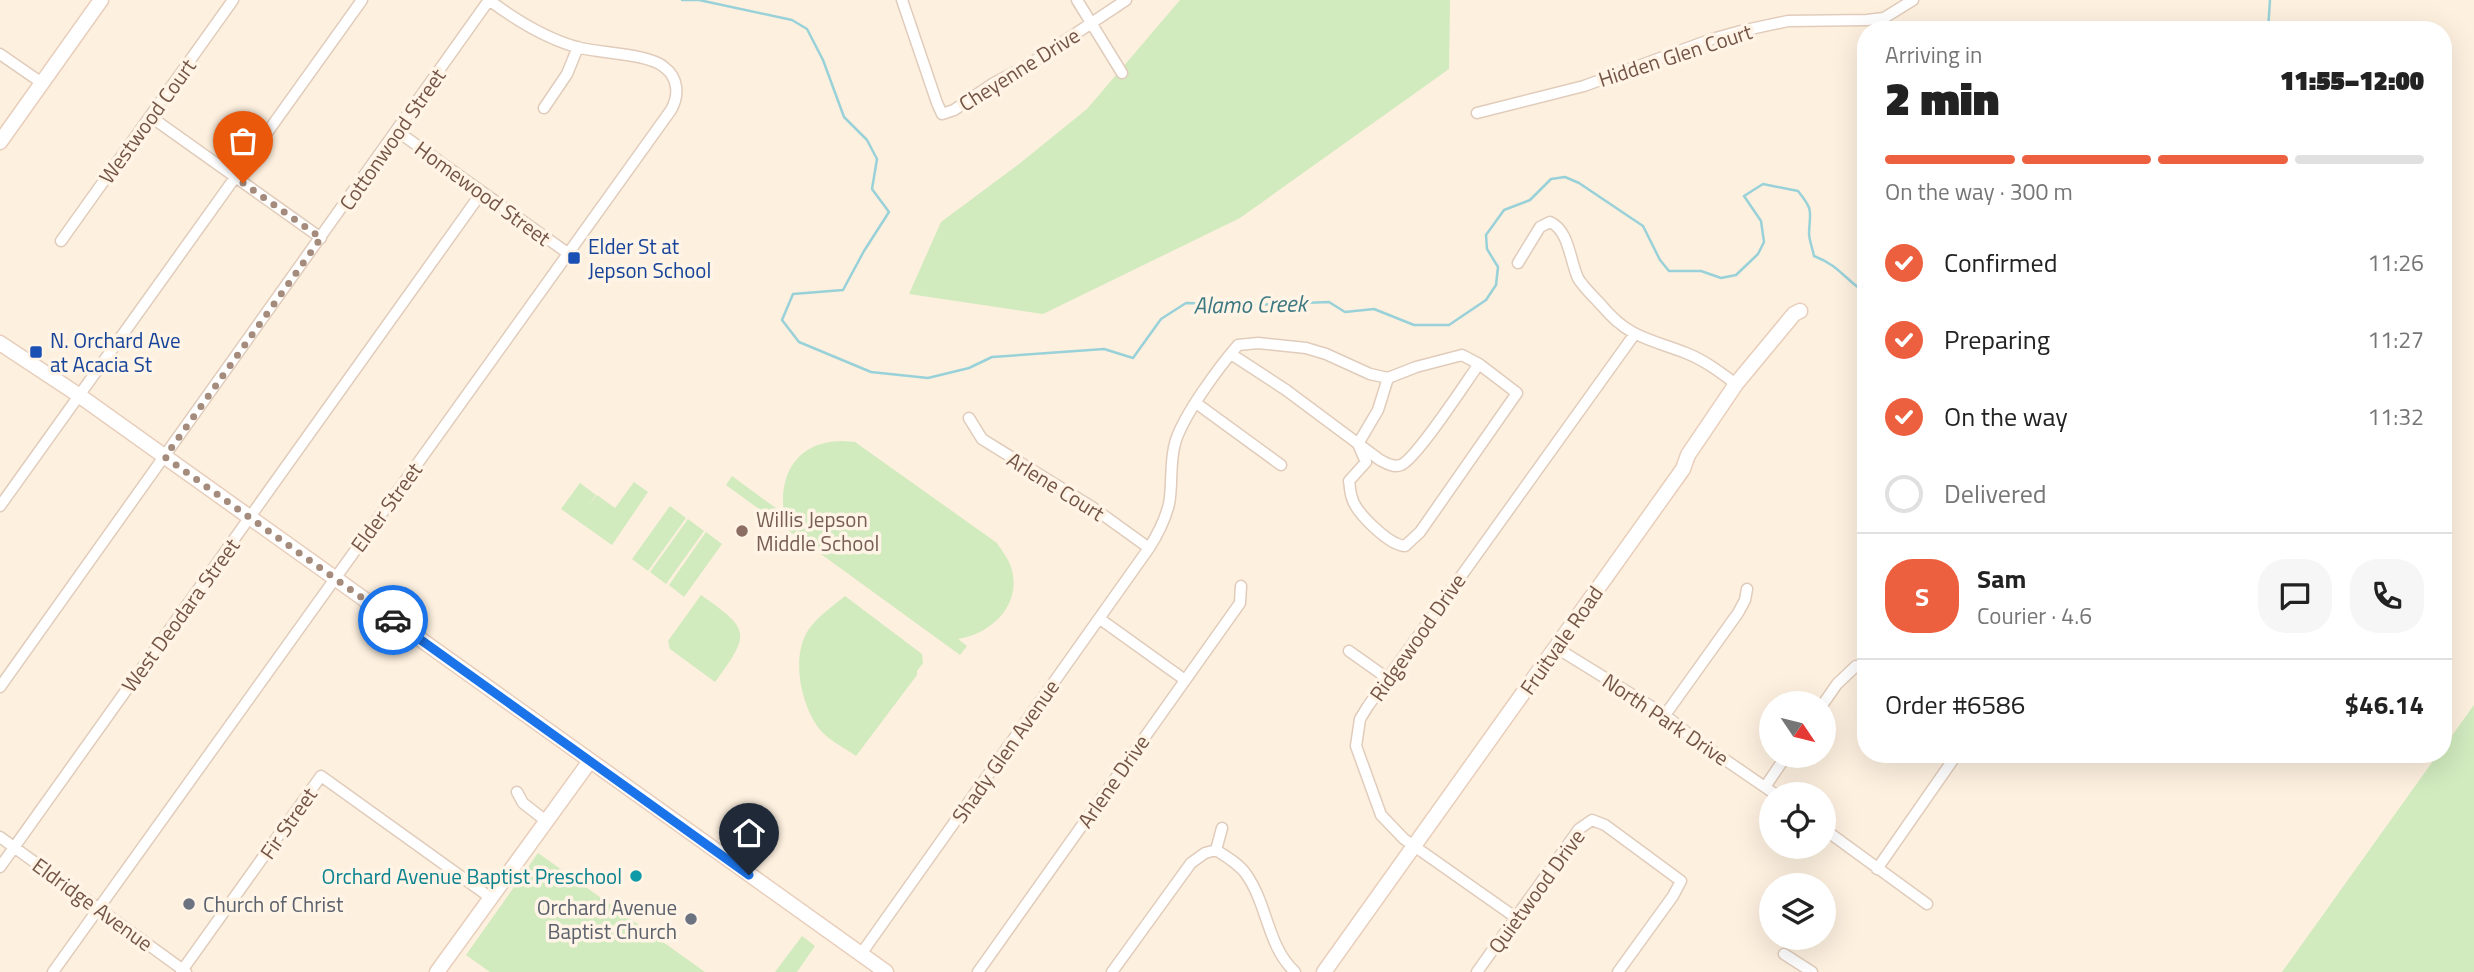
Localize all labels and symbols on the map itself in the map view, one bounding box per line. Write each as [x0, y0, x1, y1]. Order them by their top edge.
street label: Hidden Glen Court [1594, 15, 1757, 95]
street label: Cheyenne Drive [952, 19, 1086, 119]
street label: Westwood Court [91, 51, 204, 190]
street label: Cottonwood Street [331, 61, 453, 217]
pin [213, 111, 273, 183]
street label: Homewood Street [408, 133, 558, 254]
place label: Elder St at Jepson School [588, 230, 711, 286]
marker: Elder St at Jepson School [566, 250, 582, 266]
water label: Alamo Creek [1193, 285, 1310, 322]
place label: N. Orchard Ave at Acacia St [50, 324, 181, 380]
marker: N. Orchard Ave at Acacia St [28, 344, 44, 360]
street label: Arlene Court [1001, 443, 1112, 529]
street label: Elder Street [342, 455, 430, 559]
place label: Willis Jepson Middle School [756, 503, 879, 559]
marker: Willis Jepson Middle School [734, 523, 750, 539]
street label: West Deodara Street [113, 531, 247, 699]
street label: Ridgewood Drive [1361, 567, 1473, 707]
street label: Fruitvale Road [1511, 579, 1611, 701]
courier [358, 585, 428, 655]
street label: North Park Drive [1596, 665, 1736, 773]
street label: Shady Glen Avenue [943, 673, 1067, 829]
north arrow [1759, 691, 1836, 768]
street label: Arlene Drive [1069, 728, 1157, 834]
street label: Fir Street [251, 780, 325, 866]
pin [719, 803, 779, 875]
street label: Quietwood Drive [1480, 822, 1592, 960]
street label: Eldridge Avenue [26, 849, 160, 959]
place label: Orchard Avenue Baptist Preschool [322, 860, 622, 892]
marker: Orchard Avenue Baptist Preschool [628, 868, 644, 884]
place label: Church of Christ [203, 888, 344, 920]
place label: Orchard Avenue Baptist Church [537, 891, 677, 947]
marker: Church of Christ [181, 896, 197, 912]
marker: Orchard Avenue Baptist Church [683, 911, 699, 927]

